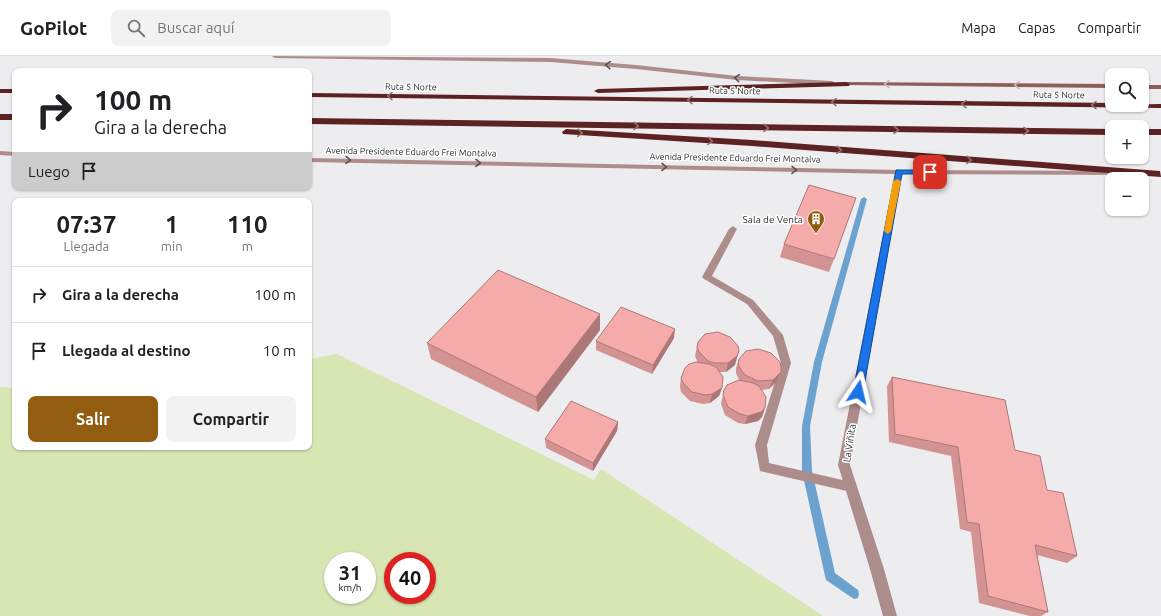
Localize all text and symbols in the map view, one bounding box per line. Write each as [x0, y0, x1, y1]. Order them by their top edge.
search box [111, 10, 391, 46]
text: GoPilot [20, 17, 87, 39]
icon: search [125, 17, 147, 39]
text: Buscar aquí [157, 19, 234, 36]
text: Mapa [961, 20, 996, 36]
text: Capas [1018, 20, 1055, 36]
text: Compartir [1077, 20, 1141, 36]
one-way arrow [605, 60, 611, 69]
map controls [1105, 68, 1149, 216]
button: search [1105, 68, 1149, 112]
one-way arrow [734, 74, 740, 83]
one-way arrow [884, 80, 890, 88]
one-way arrow [1014, 81, 1020, 90]
street label: Ruta 5 Norte [385, 82, 437, 92]
icon: right [28, 84, 80, 136]
text: 100 m [94, 84, 172, 115]
street label: Ruta 5 Norte [709, 86, 761, 96]
street label: Ruta 5 Norte [1033, 90, 1085, 100]
one-way arrow [387, 92, 393, 100]
one-way arrow [687, 96, 693, 104]
one-way arrow [831, 98, 837, 106]
one-way arrow [961, 100, 967, 108]
one-way arrow [1091, 101, 1097, 110]
text: Gira a la derecha [94, 117, 227, 137]
button: + [1105, 120, 1149, 164]
one-way arrow [633, 122, 639, 130]
one-way arrow [763, 124, 769, 132]
one-way arrow [893, 126, 899, 134]
one-way arrow [1023, 127, 1029, 135]
one-way arrow [577, 129, 583, 138]
one-way arrow [707, 137, 713, 145]
street label: Avenida Presidente Eduardo Frei Montalva [325, 146, 497, 158]
one-way arrow [836, 146, 842, 155]
street label: Avenida Presidente Eduardo Frei Montalva [649, 152, 821, 164]
pin [913, 155, 947, 189]
one-way arrow [345, 156, 351, 165]
one-way arrow [966, 156, 972, 165]
one-way arrow [475, 159, 481, 167]
icon: arrive [78, 160, 100, 182]
icon: arrive [919, 161, 941, 183]
text: Luego [28, 163, 70, 180]
one-way arrow [661, 163, 667, 171]
one-way arrow [791, 165, 797, 174]
button: − [1105, 172, 1149, 216]
building icon: Sala de Venta [806, 209, 826, 234]
text: 07:37 [56, 211, 116, 238]
text: 1 [165, 211, 178, 238]
text: 110 [227, 211, 268, 238]
place label: Sala de Venta [743, 214, 803, 225]
text: Llegada [64, 239, 109, 253]
text: min [161, 239, 183, 253]
text: m [242, 239, 253, 253]
icon: right [28, 284, 50, 306]
text: Gira a la derecha [62, 286, 179, 303]
text: 100 m [254, 286, 296, 303]
icon: arrive [28, 340, 50, 362]
text: Llegada al destino [62, 342, 191, 359]
text: 10 m [263, 342, 296, 359]
position arrow [837, 371, 879, 413]
button: Salir [28, 396, 158, 442]
button: Compartir [166, 396, 296, 442]
street label: La Viñita [841, 423, 858, 463]
speed limit sign: 40 [384, 552, 436, 604]
text: 31 [339, 561, 361, 584]
text: km/h [338, 582, 362, 593]

